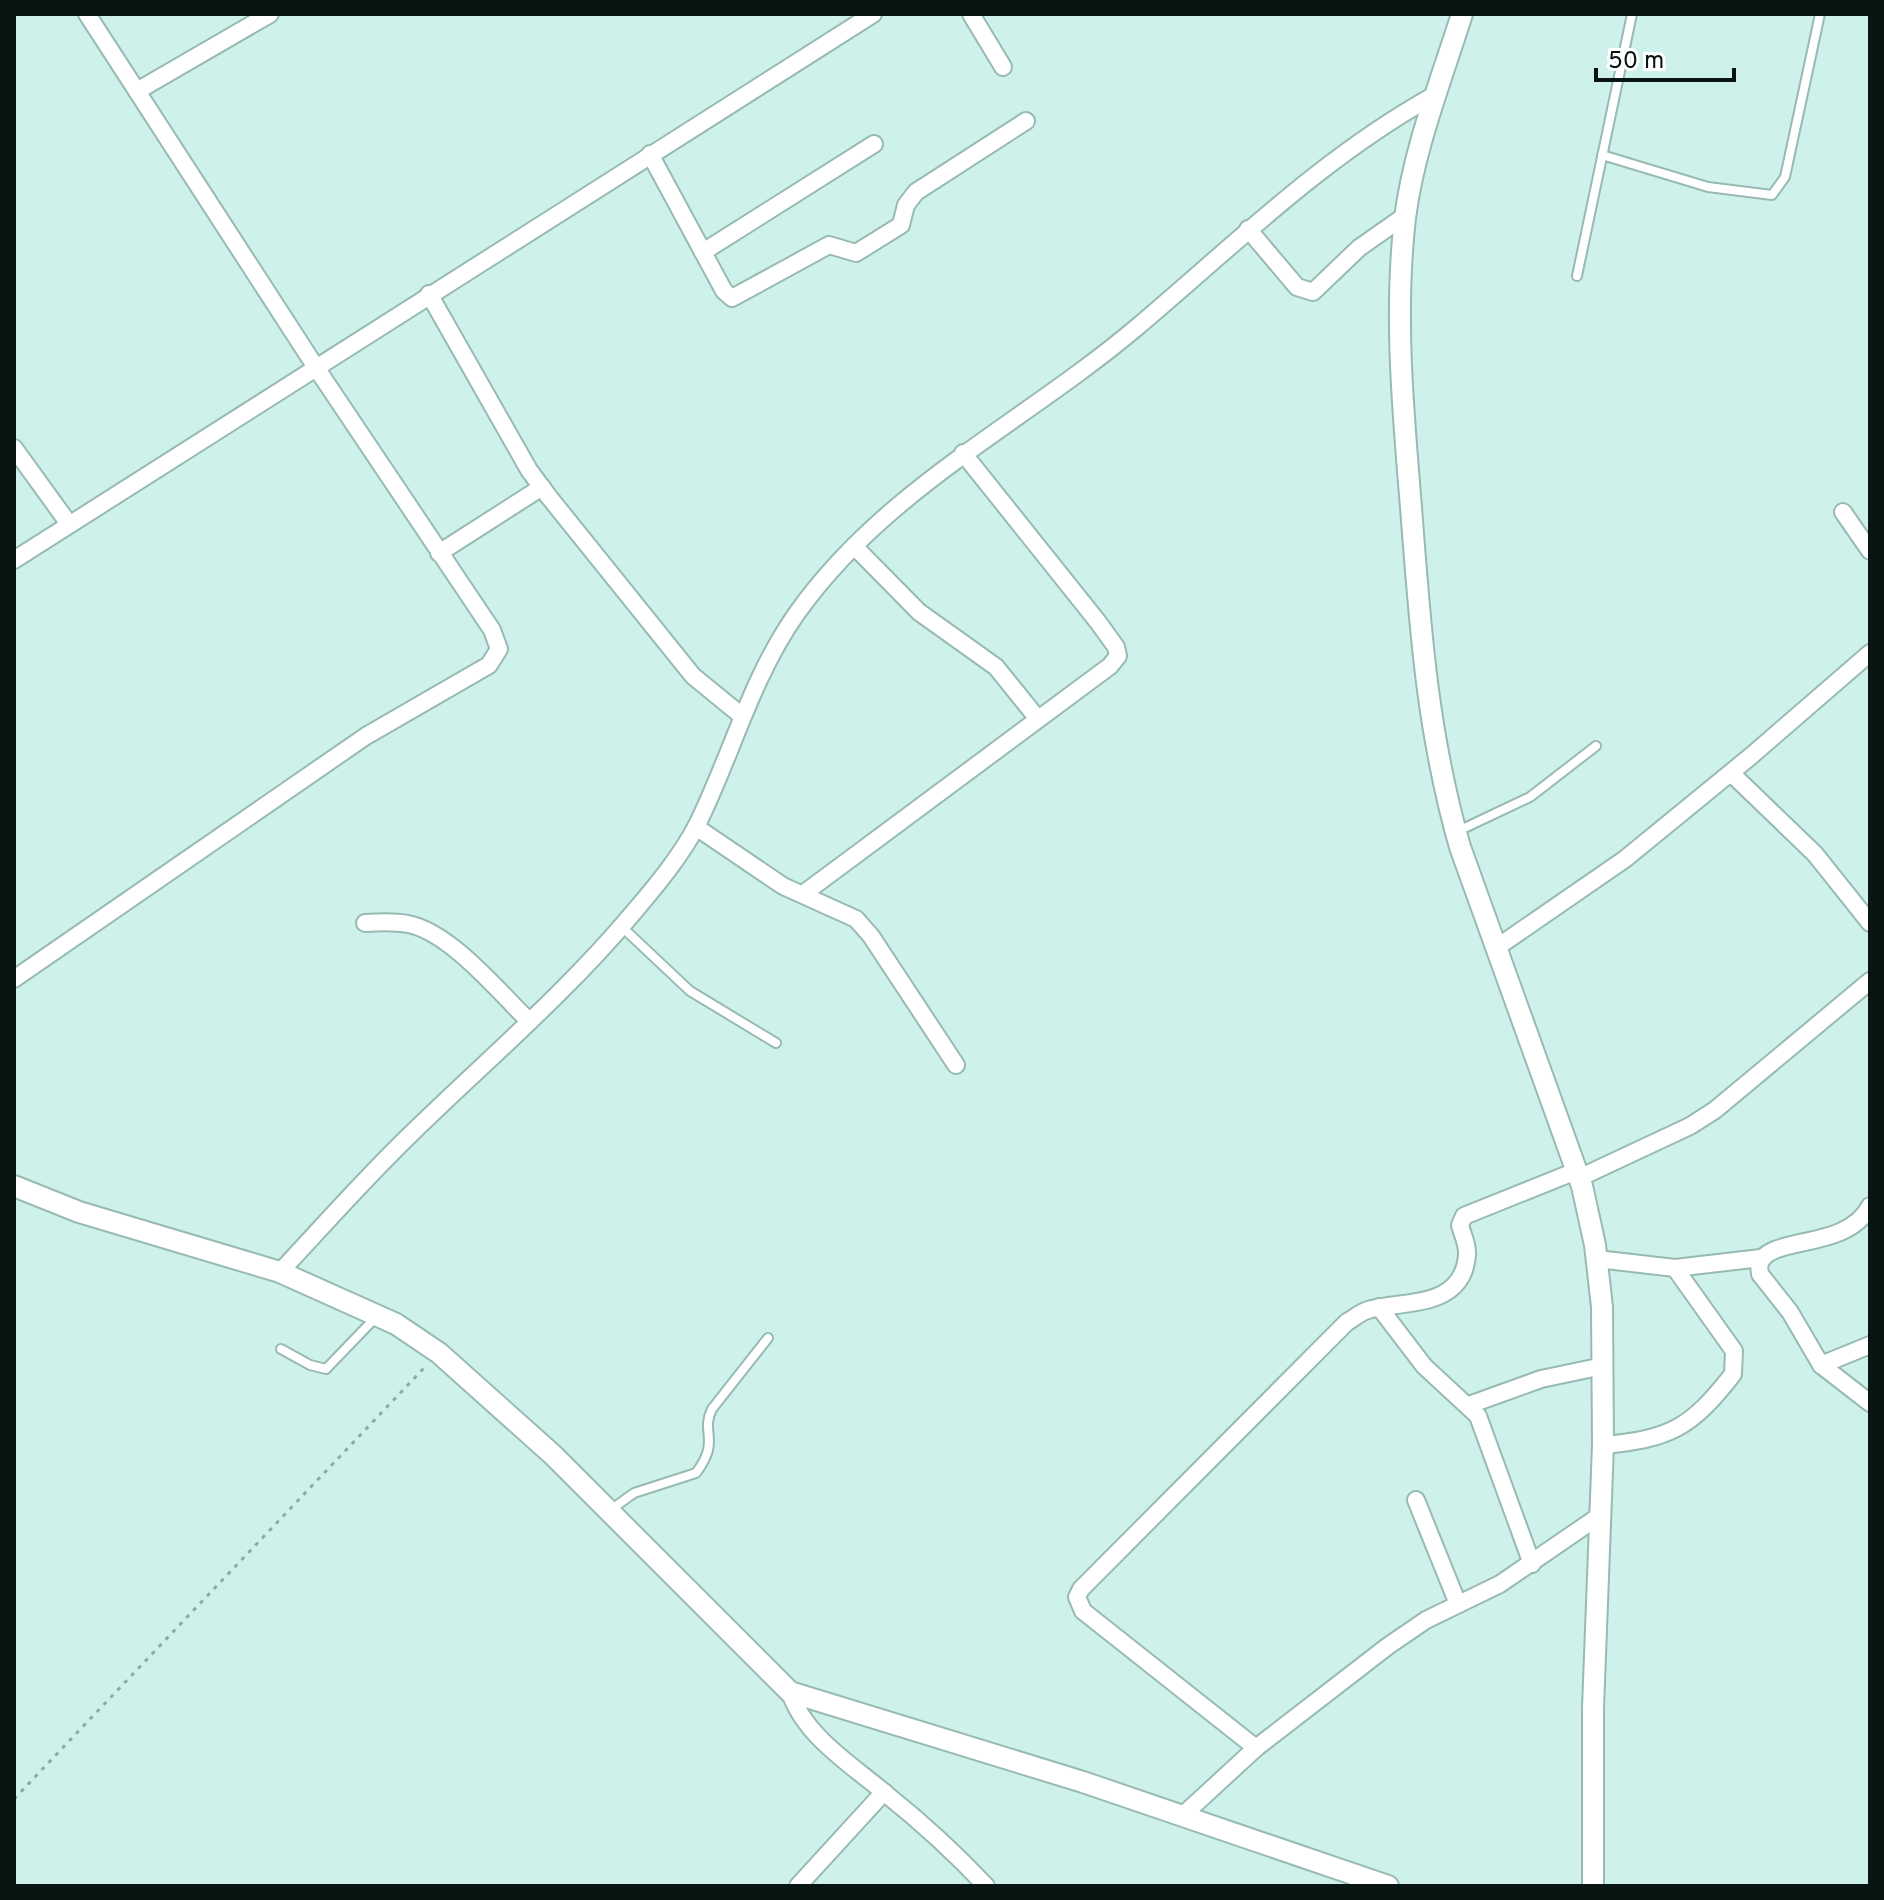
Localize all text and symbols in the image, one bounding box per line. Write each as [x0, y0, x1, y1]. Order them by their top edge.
scale bar [1596, 32, 1734, 82]
text: 50 m [1608, 47, 1664, 77]

